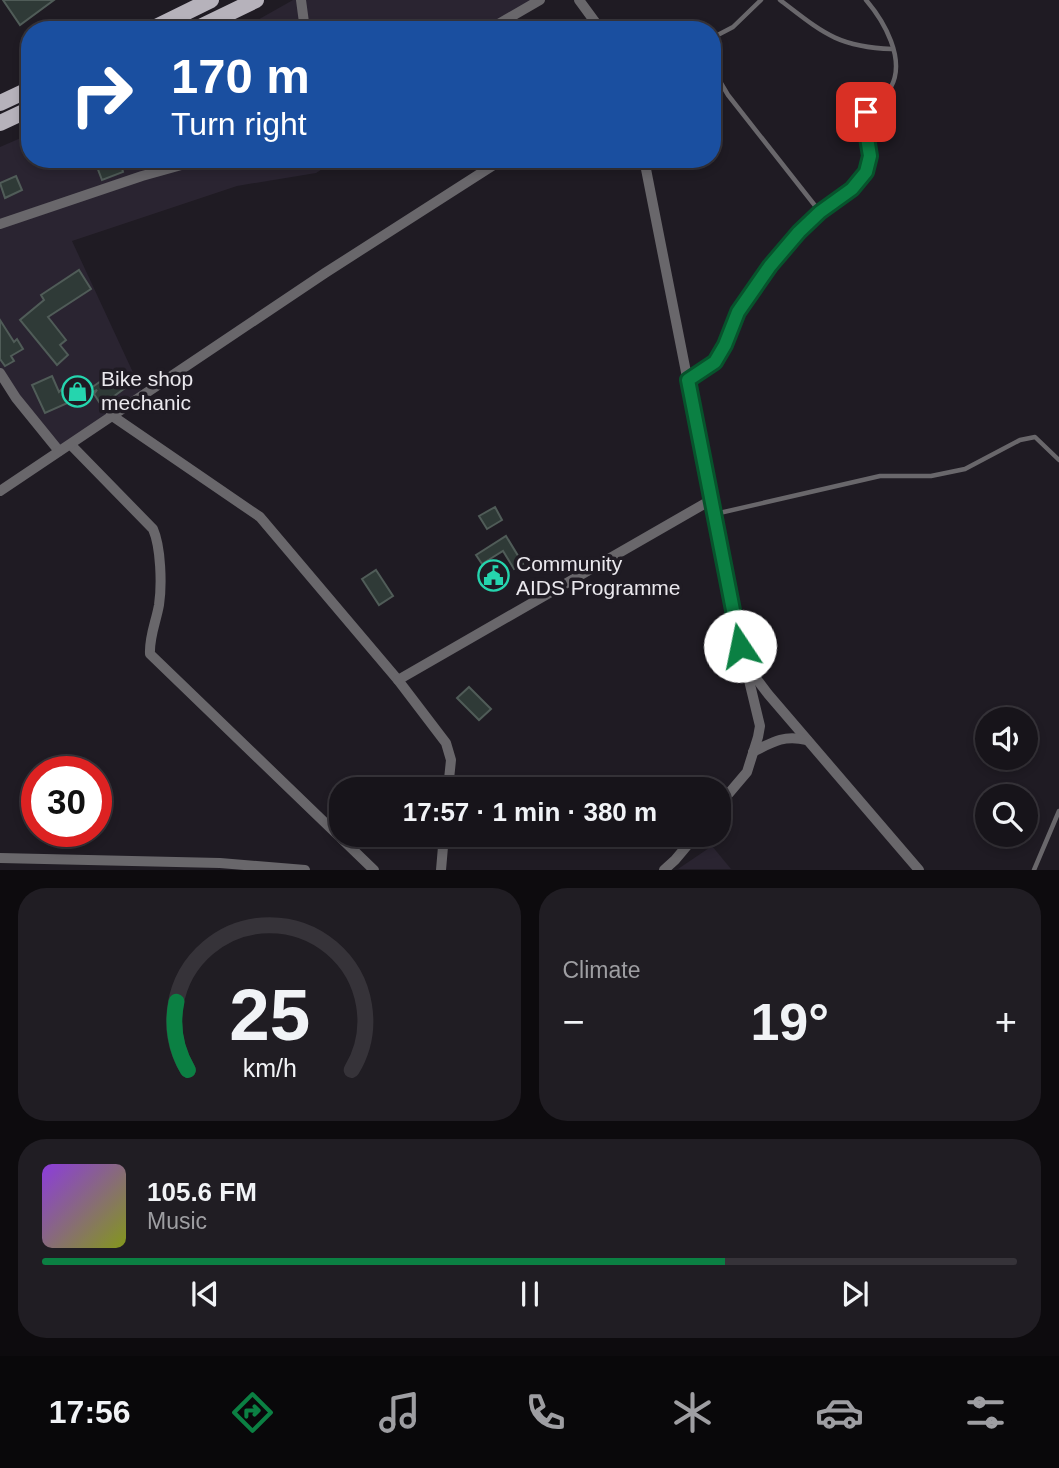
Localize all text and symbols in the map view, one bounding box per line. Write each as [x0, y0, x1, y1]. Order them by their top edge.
icon: right [56, 49, 147, 140]
text: 170 m [171, 49, 310, 103]
pin [836, 82, 896, 142]
icon: arrive [847, 93, 885, 131]
text: Turn right [171, 106, 307, 142]
place label: Bike shop mechanic [101, 367, 193, 414]
shop icon: Bike shop mechanic [61, 374, 95, 408]
place label: Community AIDS Programme [516, 552, 681, 599]
public building icon: Community AIDS Programme [476, 559, 510, 593]
position arrow [703, 609, 777, 683]
map controls [975, 707, 1038, 847]
button: sound [975, 707, 1038, 770]
speed limit sign: 30 [21, 756, 112, 847]
button: search [975, 784, 1038, 847]
text: 17:57 · 1 min · 380 m [403, 797, 657, 827]
text: Climate [563, 957, 640, 983]
text: 25 [229, 975, 310, 1056]
text: 19° [750, 993, 829, 1051]
text: − [563, 1001, 585, 1043]
text: + [995, 1001, 1017, 1043]
text: km/h [242, 1054, 296, 1082]
text: 105.6 FM [147, 1177, 257, 1207]
text: Music [147, 1208, 207, 1234]
icon: previous [186, 1275, 224, 1313]
icon: pause [511, 1275, 549, 1313]
icon: next [836, 1275, 874, 1313]
icon: directions [228, 1388, 277, 1437]
icon: music [375, 1388, 424, 1437]
icon: phone [521, 1388, 570, 1437]
icon: climate [668, 1388, 717, 1437]
icon: car [815, 1388, 864, 1437]
icon: filters [961, 1388, 1010, 1437]
text: 17:56 [49, 1394, 131, 1430]

